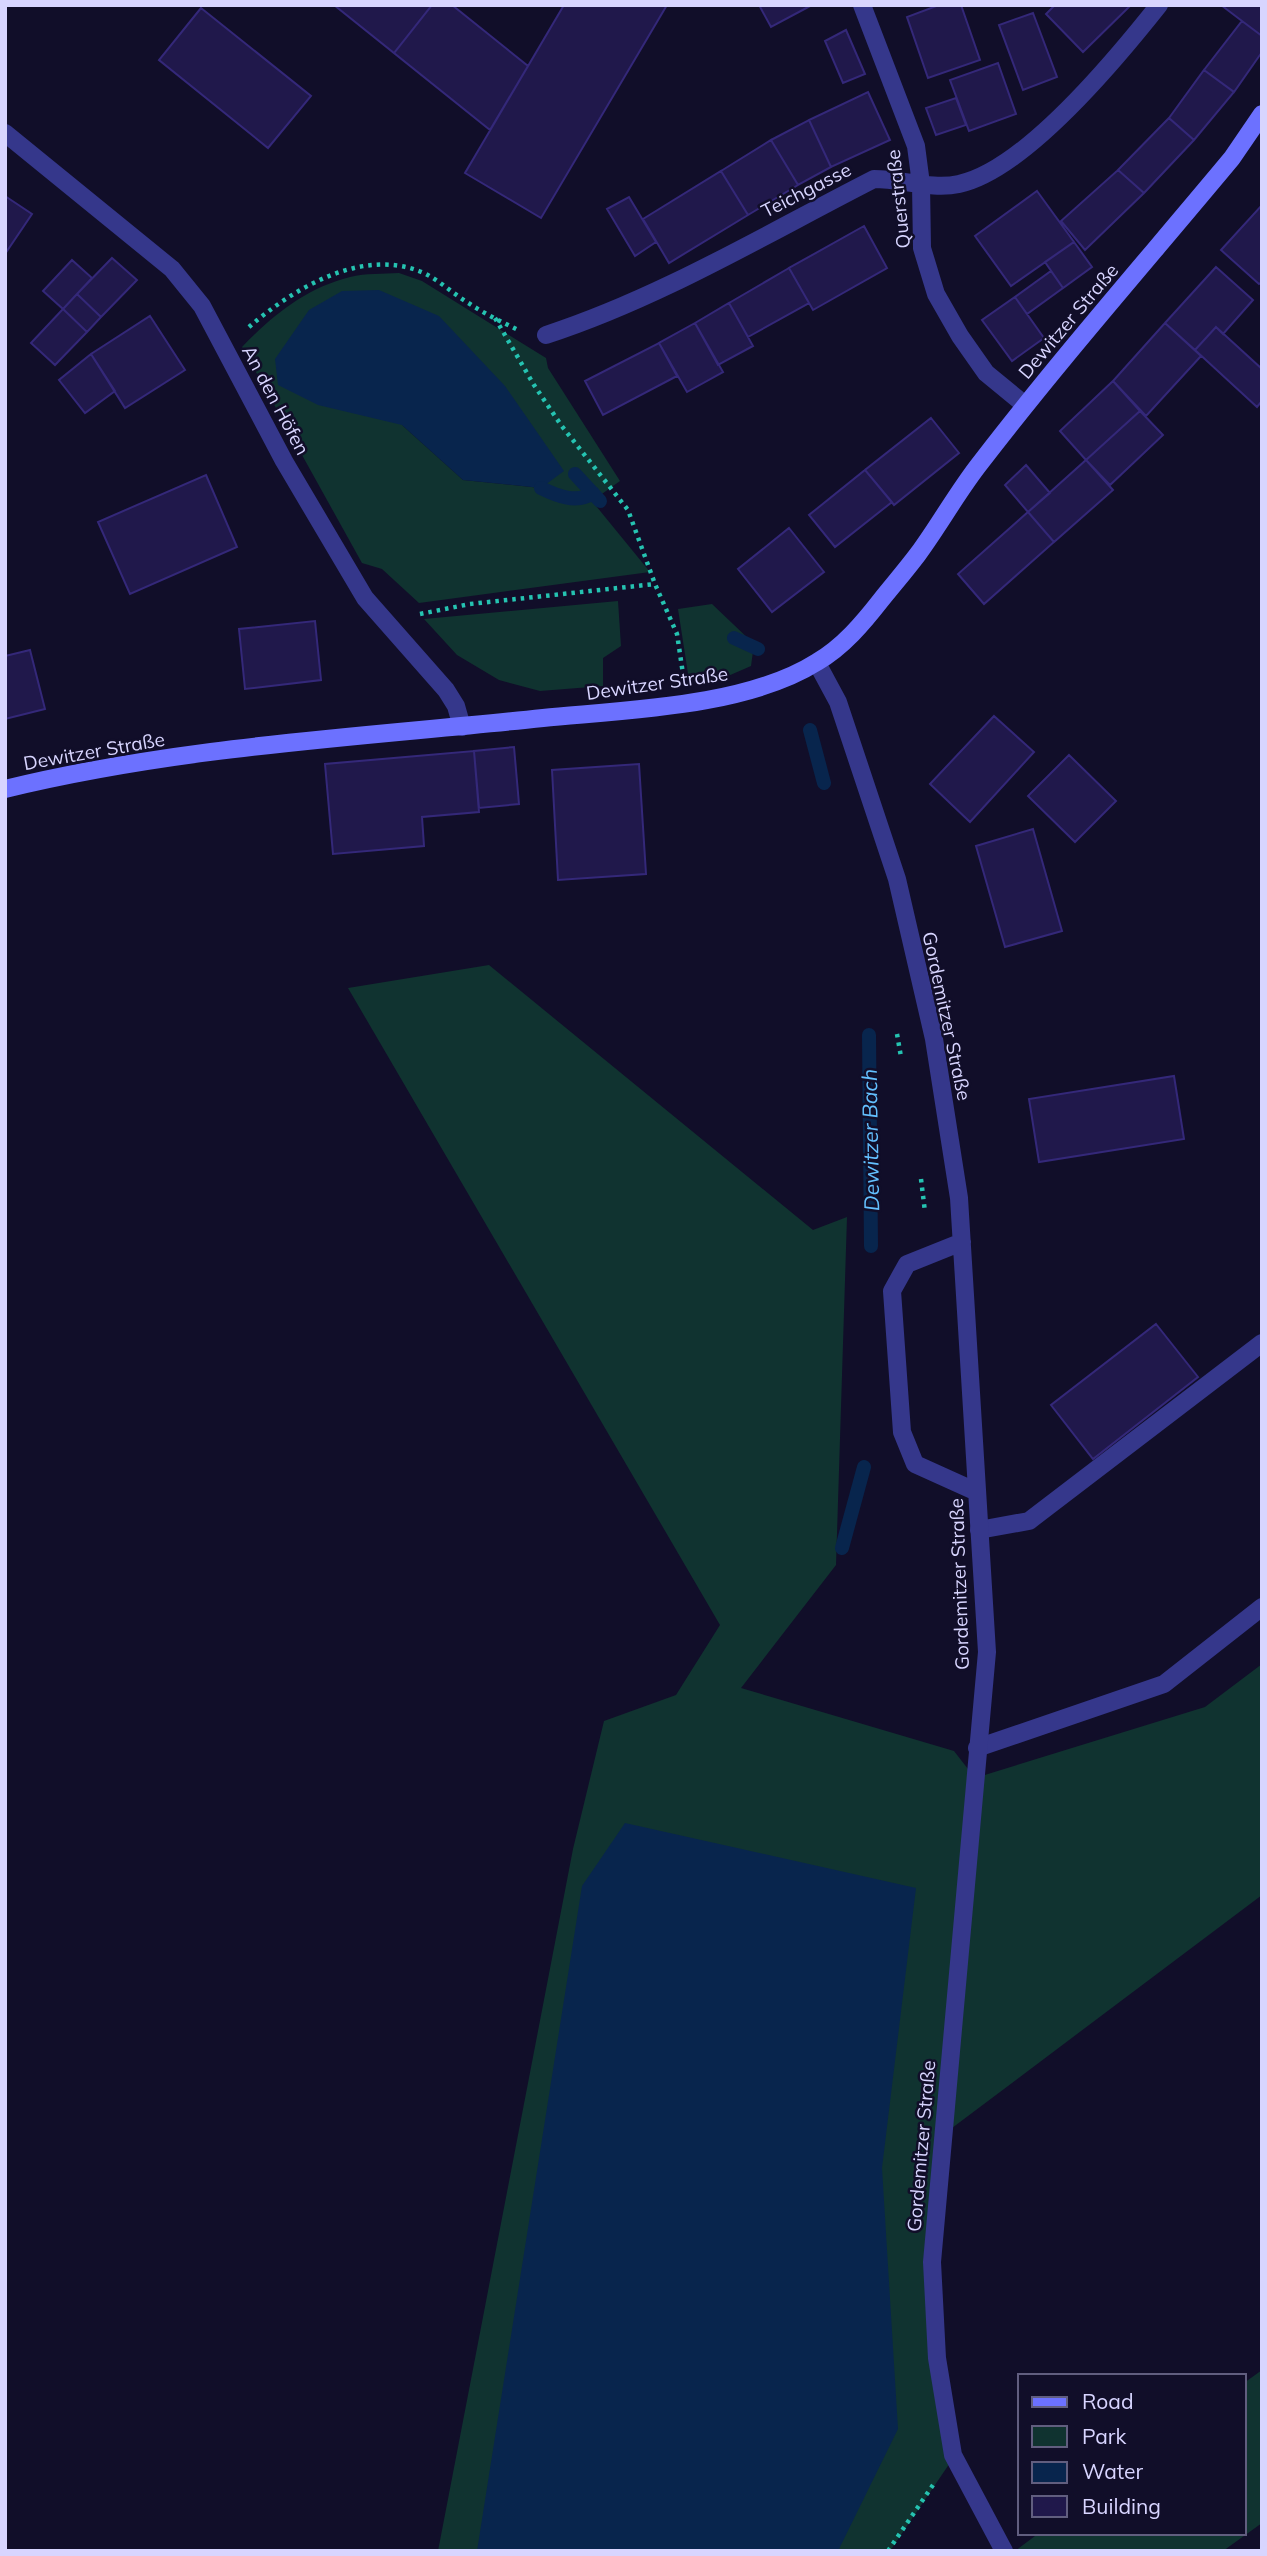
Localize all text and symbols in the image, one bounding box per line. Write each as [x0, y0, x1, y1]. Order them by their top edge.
street label: Querstraße [881, 148, 915, 250]
street label: Teichgasse [757, 157, 855, 223]
street label: Dewitzer Straße [1013, 259, 1123, 383]
street label: An den Höfen [237, 341, 315, 459]
street label: Dewitzer Straße [585, 661, 729, 705]
street label: Dewitzer Straße [22, 727, 166, 775]
street label: Gordemitzer Straße [917, 929, 977, 1103]
water label: Dewitzer Bach [856, 1069, 884, 1211]
street label: Gordemitzer Straße [944, 1498, 974, 1670]
street label: Gordemitzer Straße [902, 2059, 940, 2233]
legend [1018, 2374, 1246, 2535]
text: Road [1082, 2388, 1133, 2414]
text: Park [1082, 2423, 1126, 2449]
text: Water [1082, 2458, 1143, 2484]
text: Building [1082, 2493, 1161, 2519]

